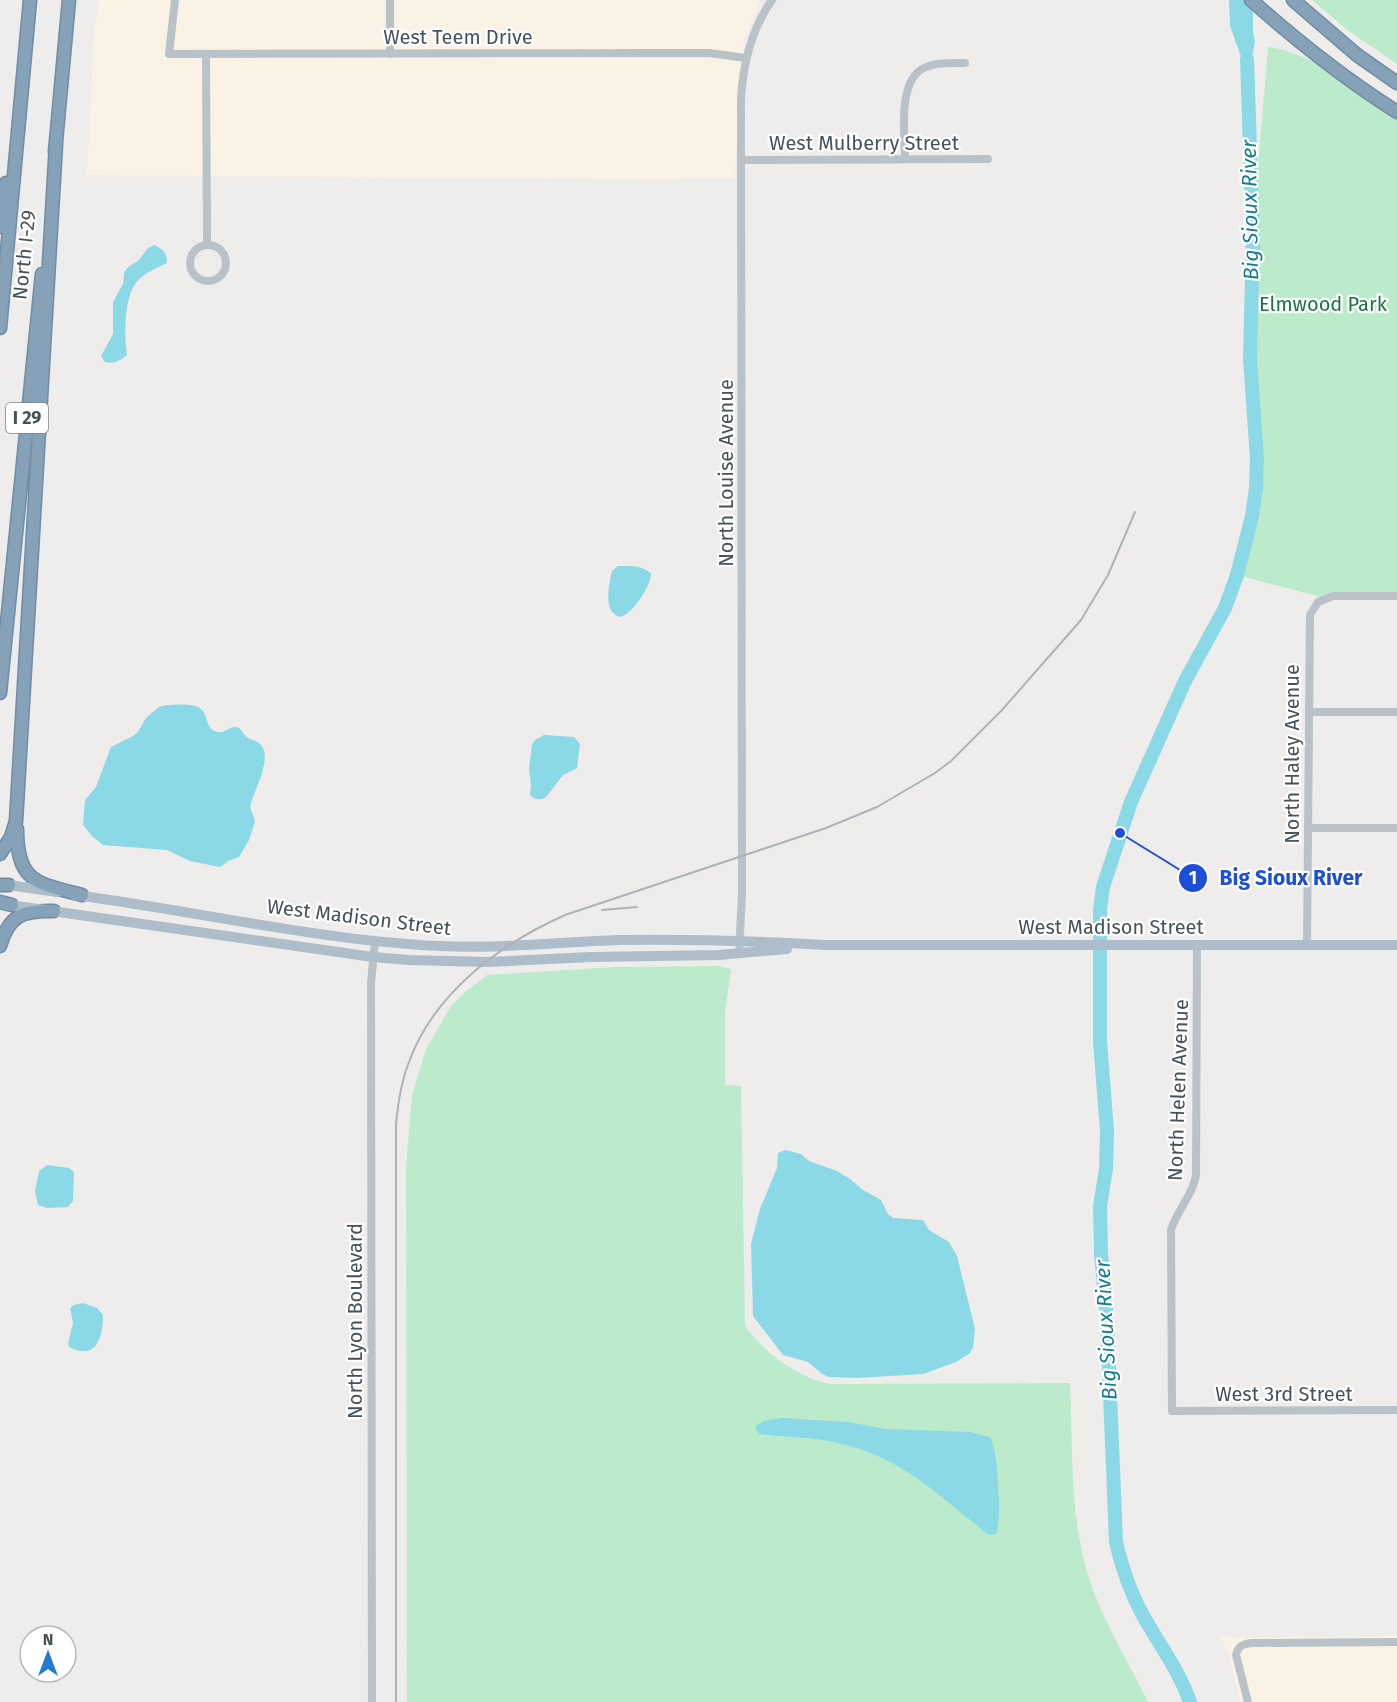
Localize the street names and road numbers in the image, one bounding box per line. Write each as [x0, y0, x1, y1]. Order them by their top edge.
street label: West Teem Drive [383, 25, 533, 49]
street label: West Mulberry Street [769, 131, 960, 155]
street label: North I-29 [7, 209, 41, 301]
street label: North Louise Avenue [714, 379, 738, 567]
road number: I 29 [6, 403, 48, 433]
street label: North Haley Avenue [1280, 664, 1304, 844]
street label: West Madison Street [266, 894, 453, 940]
street label: West Madison Street [1018, 915, 1204, 939]
street label: North Helen Avenue [1163, 999, 1193, 1181]
street label: North Lyon Boulevard [343, 1223, 367, 1419]
street label: West 3rd Street [1215, 1382, 1354, 1406]

